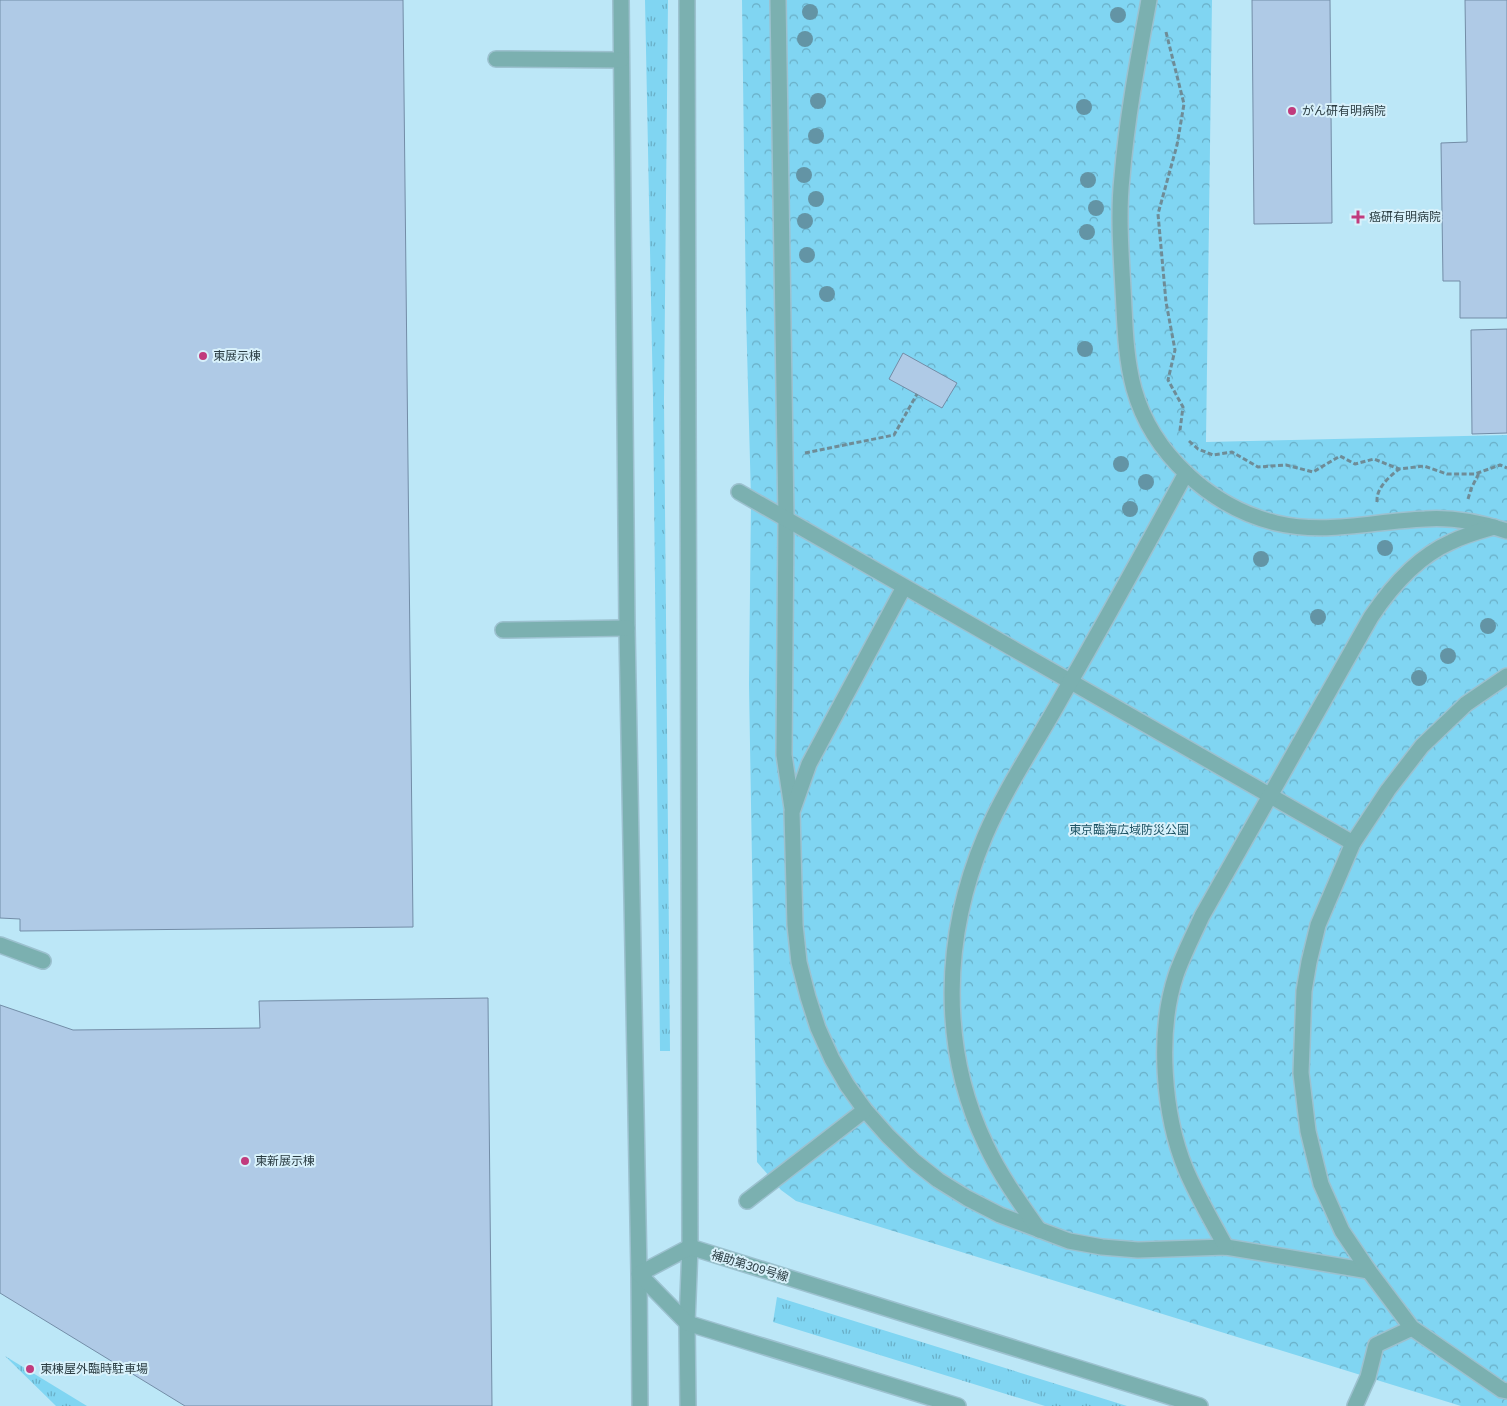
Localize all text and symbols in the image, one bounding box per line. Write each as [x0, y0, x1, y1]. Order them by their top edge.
place label: がん研有明病院 [1302, 104, 1386, 118]
marker: がん研有明病院 [1286, 105, 1298, 117]
marker: 癌研有明病院 [1351, 210, 1365, 224]
place label: 癌研有明病院 [1369, 210, 1441, 224]
place label: 東展示棟 [213, 349, 261, 363]
marker: 東展示棟 [197, 350, 209, 362]
park label: 東京臨海広域防災公園 [1069, 823, 1189, 837]
place label: 東新展示棟 [255, 1154, 315, 1168]
marker: 東新展示棟 [239, 1155, 251, 1167]
street label: 補助第309号線 [710, 1248, 790, 1284]
place label: 東棟屋外臨時駐車場 [40, 1362, 148, 1376]
marker: 東棟屋外臨時駐車場 [24, 1363, 36, 1375]

